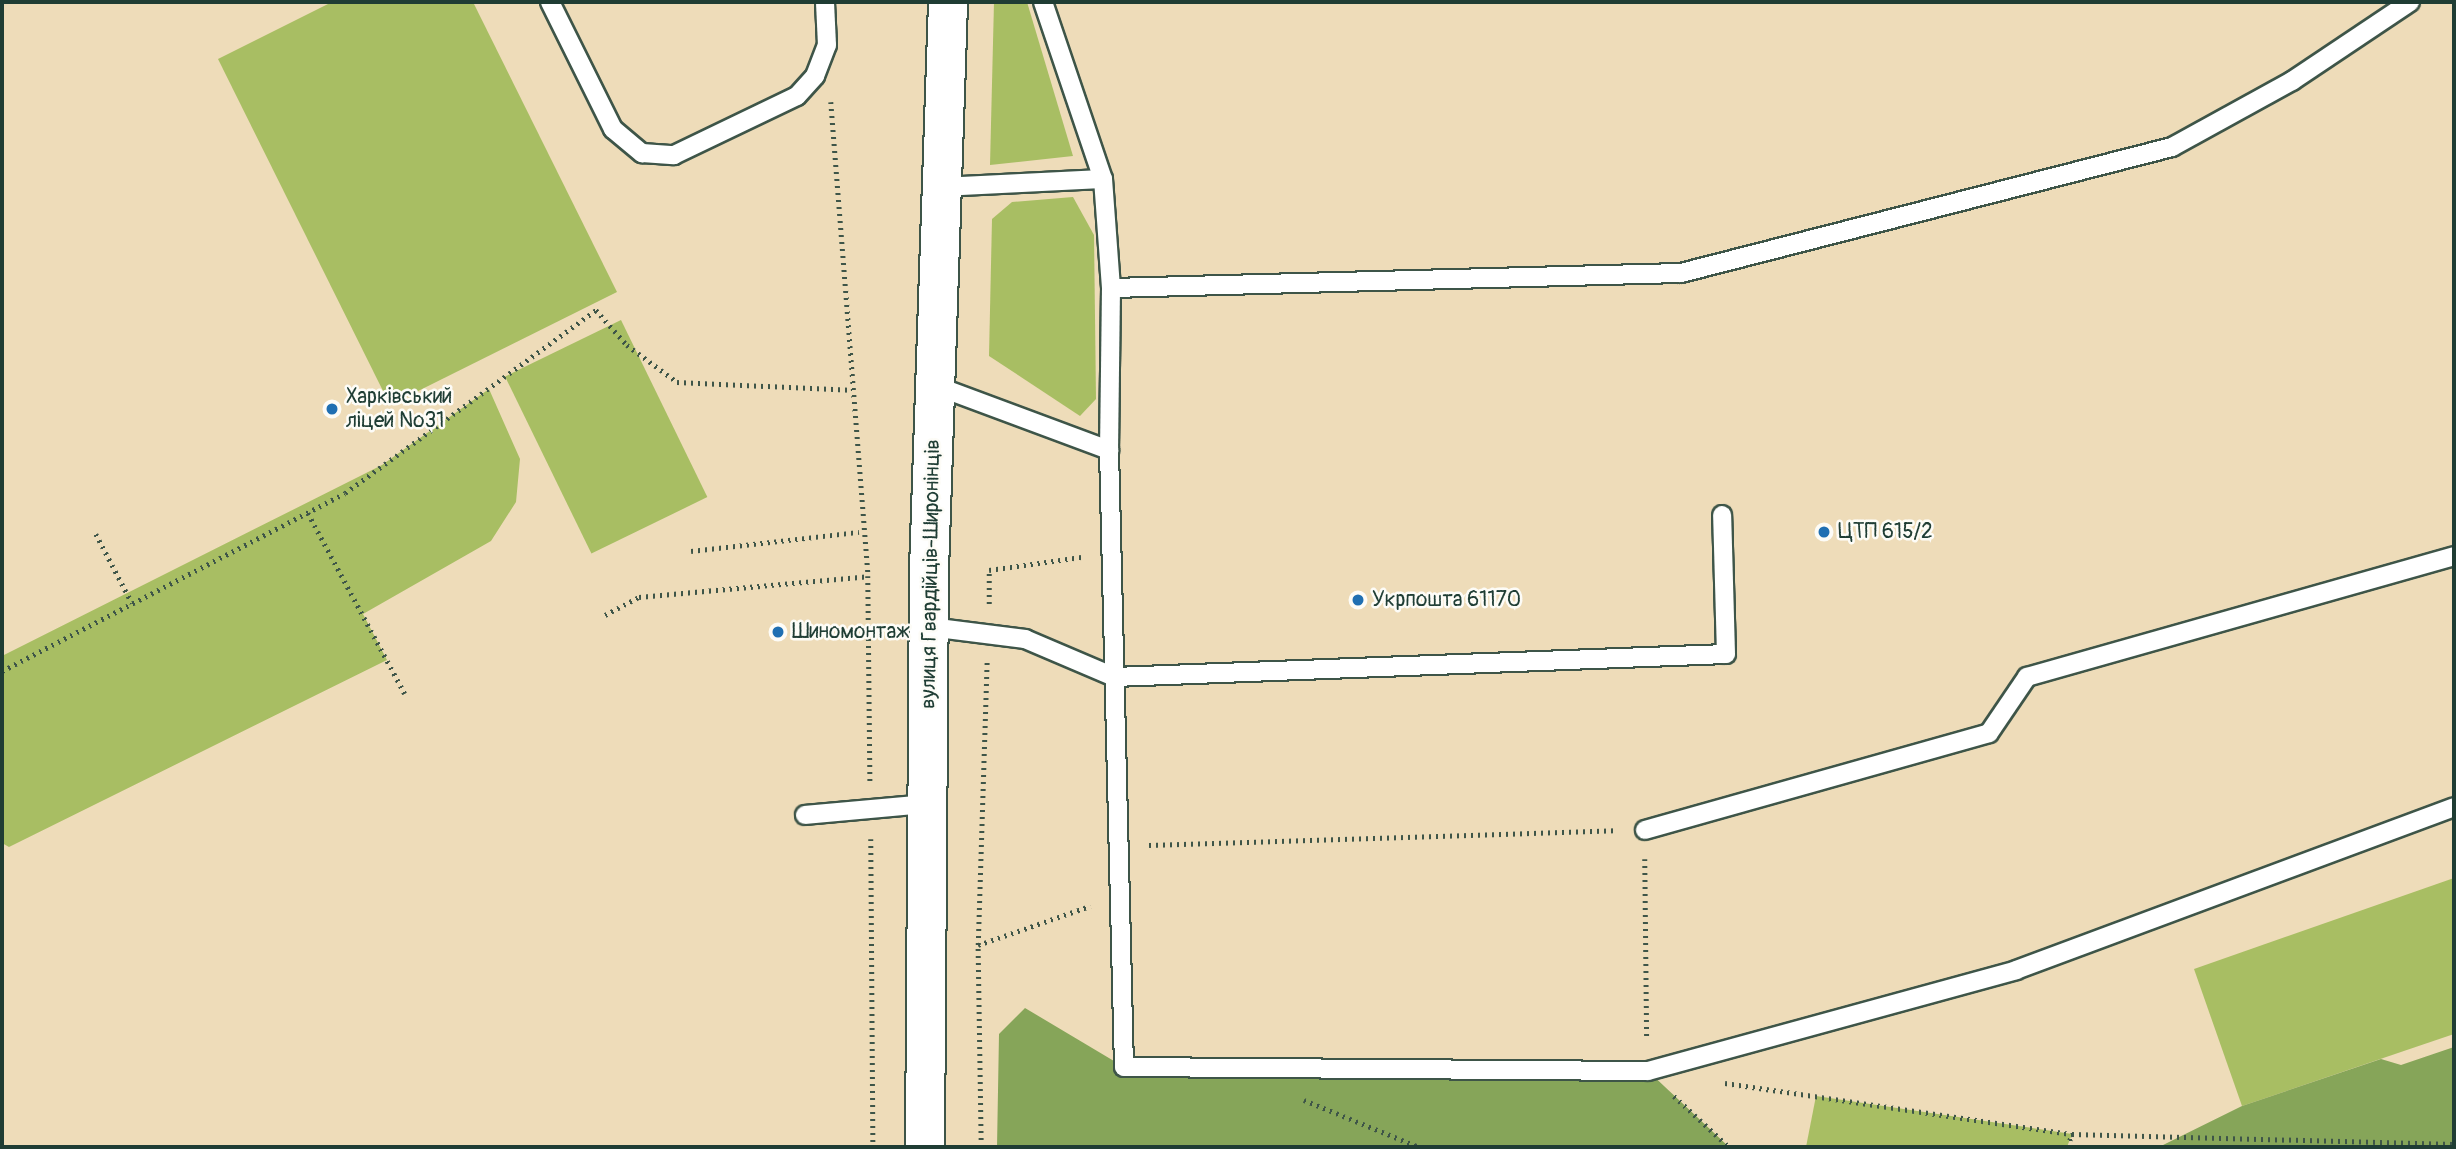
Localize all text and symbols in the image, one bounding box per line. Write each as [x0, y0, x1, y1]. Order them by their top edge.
place label: Харківський ліцей №31 [346, 384, 452, 434]
marker: Харківський ліцей №31 [324, 401, 340, 417]
street label: вулиця Гвардійців-Широнінців [916, 439, 946, 709]
place label: ЦТП 615/2 [1838, 519, 1933, 545]
marker: ЦТП 615/2 [1816, 524, 1832, 540]
place label: Укрпошта 61170 [1372, 587, 1521, 613]
marker: Укрпошта 61170 [1350, 592, 1366, 608]
place label: Шиномонтаж [792, 619, 910, 645]
marker: Шиномонтаж [770, 624, 786, 640]

